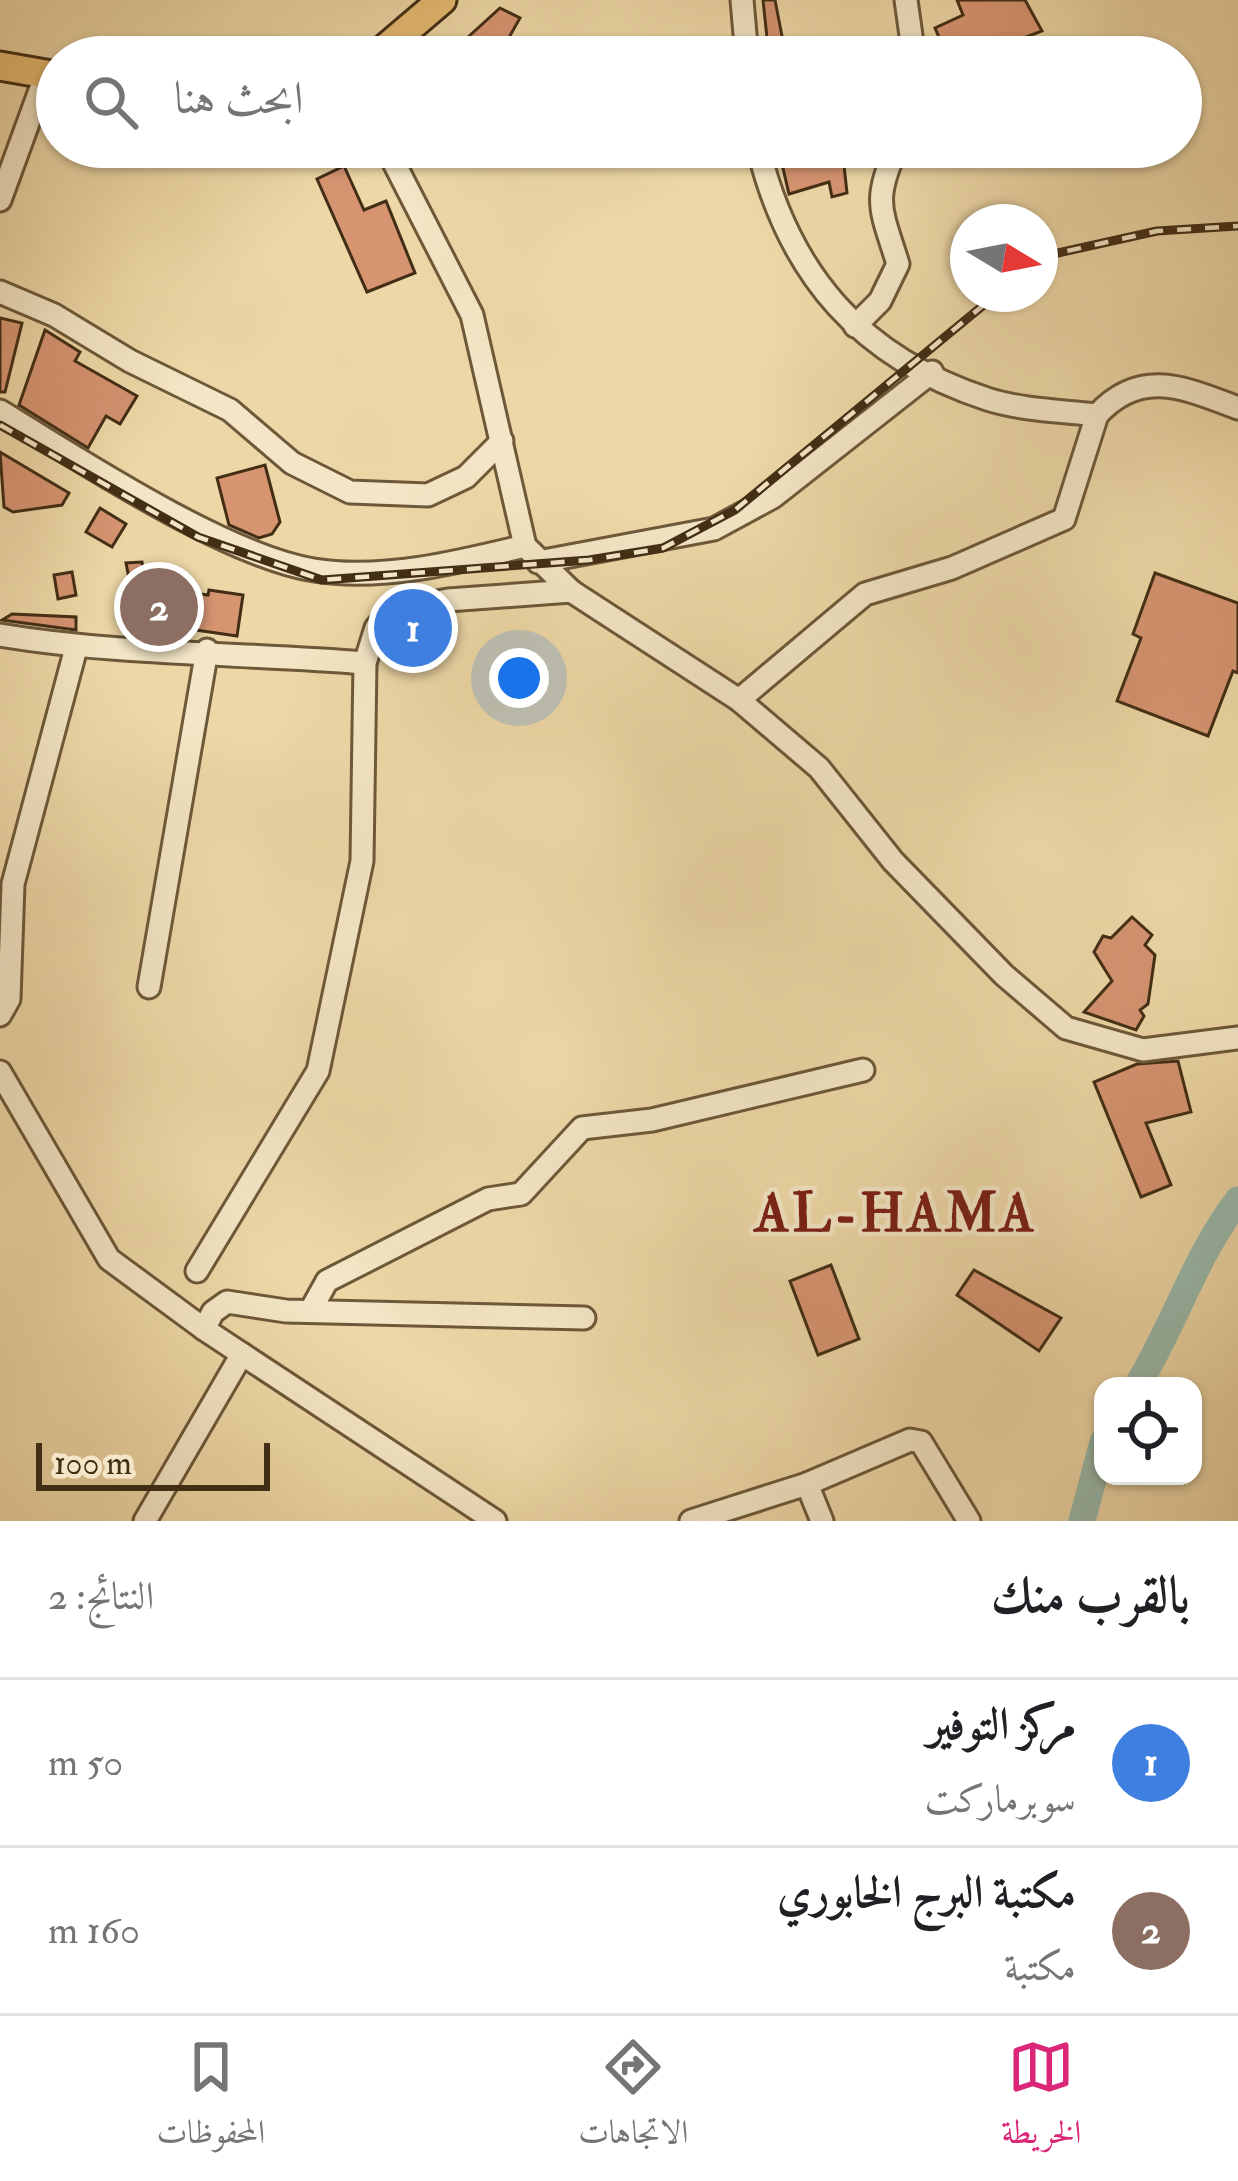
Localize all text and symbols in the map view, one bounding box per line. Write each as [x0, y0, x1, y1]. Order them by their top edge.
search box [36, 36, 1202, 168]
icon: search [78, 69, 144, 135]
text: ابحث هنا [174, 71, 304, 127]
north arrow [950, 204, 1058, 312]
pin: 2 [120, 562, 198, 652]
pin: 1 [374, 583, 452, 673]
your location [489, 648, 549, 708]
district label: AL-HAMA [753, 1180, 1037, 1248]
map controls [1094, 1377, 1202, 1485]
button: locate [1094, 1377, 1202, 1485]
scale bar [36, 1437, 270, 1490]
text: 100 m [54, 1443, 132, 1484]
text: بالقرب منك [991, 1564, 1190, 1628]
text: النتائج: 2 [48, 1572, 154, 1621]
text: مركز التوفير [927, 1697, 1076, 1753]
text: 50 m [48, 1738, 123, 1787]
text: 1 [1144, 1738, 1158, 1787]
text: سوبرماركت [925, 1775, 1076, 1824]
text: مكتبة البرج الخابوري [777, 1865, 1076, 1921]
text: 160 m [48, 1906, 140, 1955]
text: 2 [1141, 1906, 1161, 1955]
text: مكتبة [1004, 1943, 1076, 1992]
tab: المحفوظات [156, 2034, 265, 2164]
tab: الاتجاهات [578, 2034, 688, 2164]
tab: الخريطة [1001, 2034, 1082, 2164]

